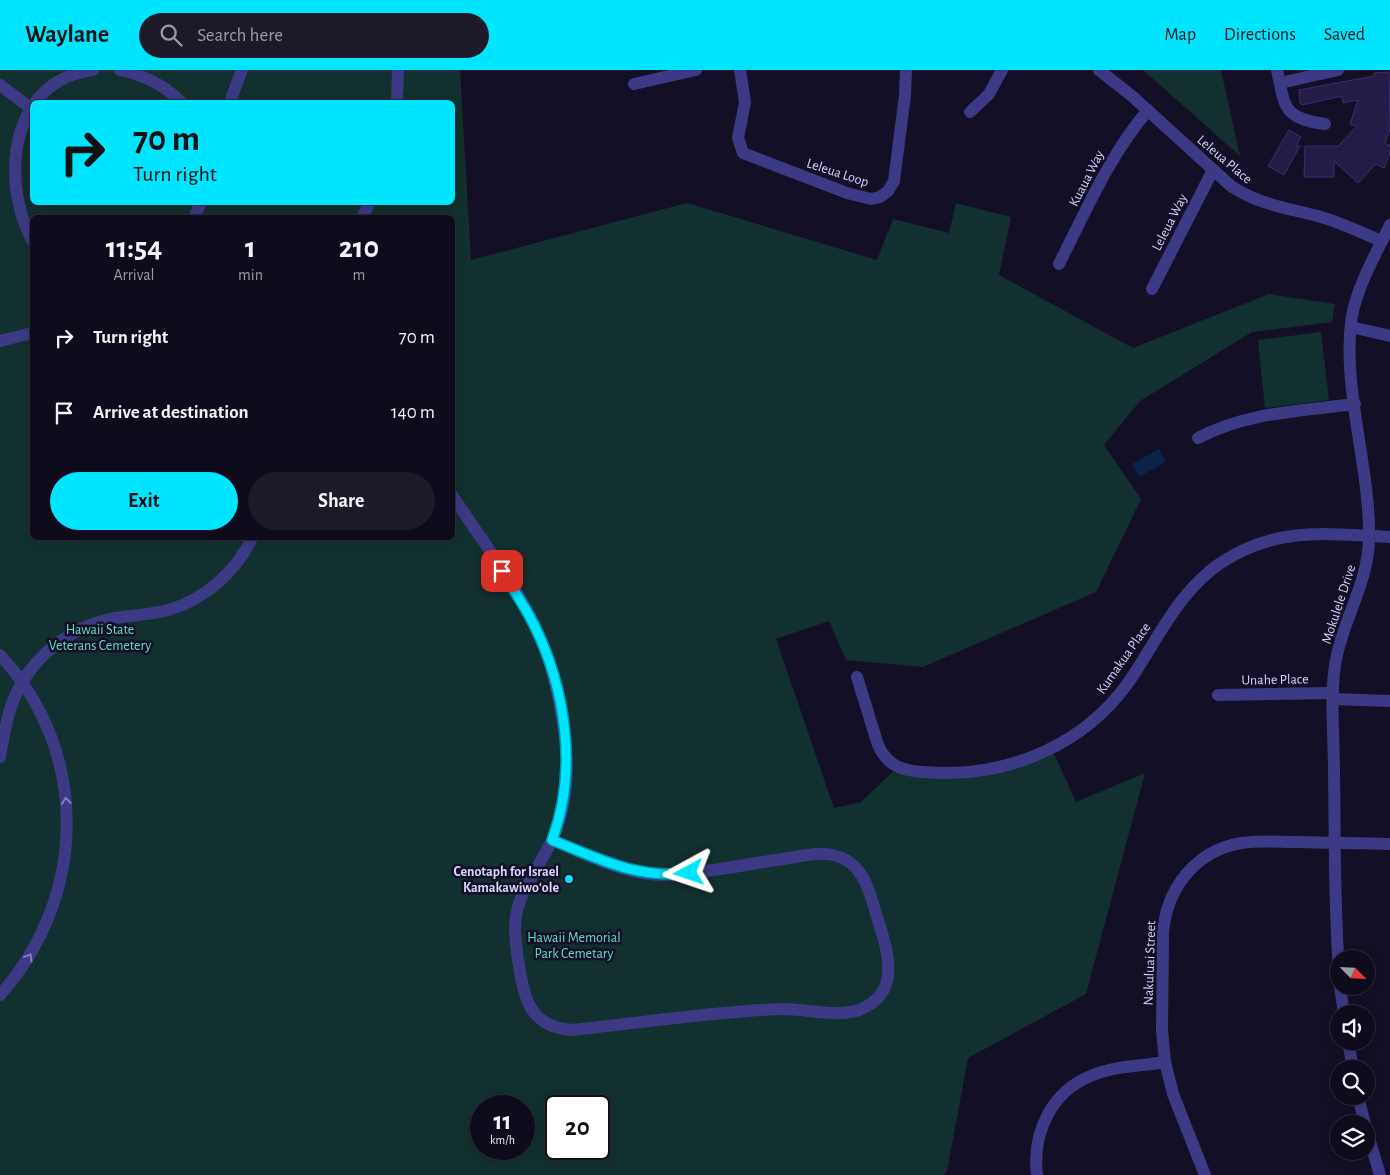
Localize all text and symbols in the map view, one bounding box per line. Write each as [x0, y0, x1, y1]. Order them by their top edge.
search box [139, 13, 489, 58]
icon: search [157, 21, 185, 49]
text: Waylane [25, 23, 109, 47]
text: Search here [197, 26, 283, 45]
text: Map [1165, 26, 1196, 44]
text: Directions [1224, 26, 1296, 44]
text: Saved [1324, 26, 1365, 44]
icon: right [50, 120, 115, 185]
text: 70 m [133, 122, 200, 157]
street label: Leleua Place [1194, 133, 1255, 187]
street label: Kuaua Way [1067, 148, 1107, 209]
street label: Leleua Loop [805, 156, 870, 190]
text: Turn right [133, 163, 217, 185]
street label: Leleua Way [1150, 192, 1190, 253]
text: 11:54 [106, 233, 162, 263]
text: 1 [245, 233, 256, 263]
text: 210 [339, 233, 379, 263]
text: Arrival [113, 267, 155, 283]
text: min [238, 267, 263, 283]
text: m [353, 267, 365, 283]
icon: right [50, 324, 78, 352]
text: Turn right [93, 328, 168, 347]
text: 70 m [399, 328, 435, 347]
icon: arrive [50, 399, 78, 427]
text: Arrive at destination [93, 403, 249, 422]
text: 140 m [391, 403, 435, 422]
button: Exit [50, 472, 238, 530]
button: Share [248, 472, 435, 530]
pin [481, 550, 523, 592]
icon: arrive [488, 557, 516, 585]
street label: Mokulele Drive [1320, 563, 1358, 646]
street label: Kumakua Place [1094, 620, 1153, 697]
park label: Hawaii State Veterans Cemetery [49, 623, 151, 653]
street label: Unahe Place [1241, 672, 1309, 688]
one-way arrow [61, 797, 72, 805]
position arrow [662, 846, 714, 898]
place label: Cenotaph for Israel Kamakawiwoʻole [453, 865, 559, 895]
marker: Cenotaph for Israel Kamakawiwoʻole [563, 873, 575, 885]
street label: Nakuluai Street [1142, 920, 1158, 1006]
park label: Hawaii Memorial Park Cemetary [527, 931, 621, 961]
north arrow [1330, 950, 1375, 995]
map controls [1330, 950, 1375, 1160]
one-way arrow [23, 953, 33, 962]
button: sound [1330, 1005, 1375, 1050]
button: search [1330, 1060, 1375, 1105]
speed limit sign: 20 [545, 1095, 610, 1160]
text: 11 [493, 1109, 512, 1134]
button: layers [1330, 1115, 1375, 1160]
text: km/h [490, 1134, 515, 1146]

